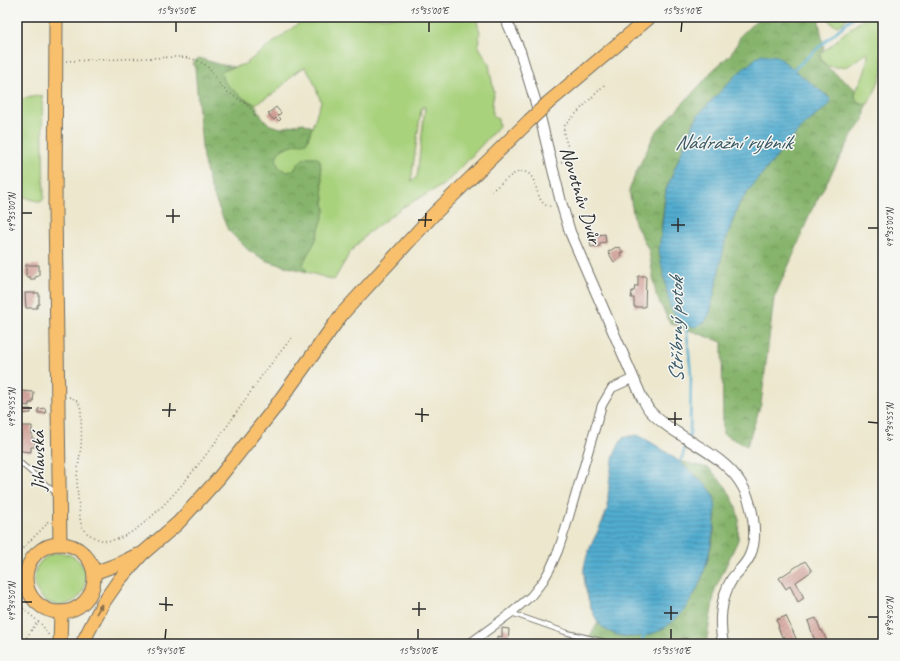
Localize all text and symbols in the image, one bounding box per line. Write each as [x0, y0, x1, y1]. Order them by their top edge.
text: 15°34'50"E [157, 4, 197, 17]
text: 15°35'00"E [410, 4, 450, 17]
text: 15°35'10"E [663, 4, 703, 17]
water label: Nádražní rybník [675, 129, 795, 155]
street label: Novotnův Dvůr [554, 143, 608, 248]
text: 49°35'00"N [5, 191, 18, 233]
text: 49°35'00"N [883, 206, 896, 248]
water label: Stříbrný potok [663, 273, 689, 382]
text: 49°34'55"N [5, 386, 18, 428]
text: 49°34'55"N [883, 401, 896, 443]
street label: Jihlavská [25, 428, 51, 492]
text: 49°34'50"N [5, 580, 18, 622]
text: 49°34'50"N [883, 595, 896, 637]
one-way arrow [96, 603, 103, 615]
text: 15°34'50"E [146, 644, 186, 657]
text: 15°35'00"E [399, 644, 439, 657]
text: 15°35'10"E [652, 644, 692, 657]

